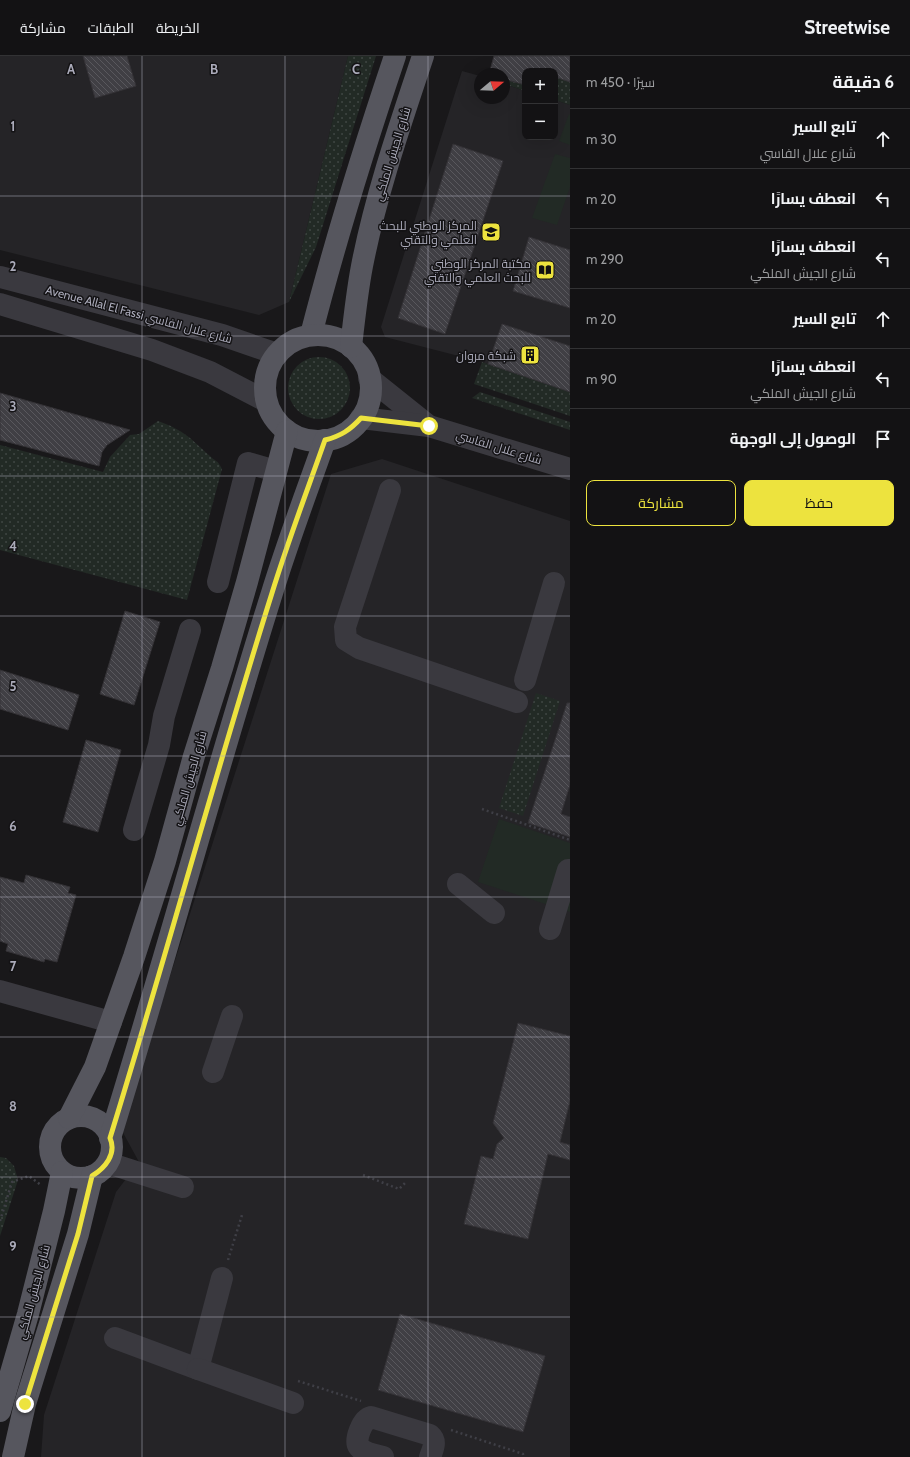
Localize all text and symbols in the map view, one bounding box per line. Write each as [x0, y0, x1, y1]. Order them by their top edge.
text: Streetwise [804, 16, 890, 39]
text: مشاركة [20, 19, 66, 37]
text: الطبقات [88, 19, 134, 37]
text: الخريطة [156, 19, 200, 37]
text: A [67, 61, 76, 77]
text: B [210, 61, 218, 77]
text: C [352, 61, 360, 77]
north arrow [474, 68, 510, 104]
map controls [522, 68, 558, 140]
button: + [522, 68, 558, 104]
text: 6 دقيقة [833, 72, 894, 92]
text: سيرًا · 450 m [586, 74, 655, 90]
button: − [522, 104, 558, 140]
street label: شارع الجيش الملكي [371, 105, 416, 204]
text: 1 [11, 118, 15, 134]
text: تابع السير [793, 118, 856, 136]
icon: ahead [872, 128, 894, 150]
text: 30 m [586, 131, 616, 147]
text: شارع علال الفاسي [760, 145, 856, 161]
icon: left [872, 188, 894, 210]
text: انعطف يسارًا [771, 190, 856, 208]
text: 20 m [586, 191, 616, 207]
place label: المركز الوطني للبحث العلمي والتقني [379, 218, 477, 250]
school or university icon: المركز الوطني للبحث العلمي والتقني [480, 221, 502, 243]
text: انعطف يسارًا [771, 238, 856, 256]
icon: left [872, 248, 894, 270]
text: 290 m [586, 251, 624, 267]
place label: مكتبة المركز الوطني للبحث العلمي والتقني [424, 256, 531, 288]
text: 2 [10, 258, 17, 274]
library icon: مكتبة المركز الوطني للبحث العلمي والتقني [534, 259, 556, 281]
text: شارع الجيش الملكي [750, 265, 856, 281]
street label: Avenue Allal El Fassi شارع علال الفاسي [43, 282, 234, 349]
icon: ahead [872, 308, 894, 330]
text: تابع السير [793, 310, 856, 328]
text: 20 m [586, 311, 616, 327]
building icon: شبكة مروان [519, 344, 541, 366]
place label: شبكة مروان [456, 348, 516, 363]
text: انعطف يسارًا [771, 358, 856, 376]
icon: left [872, 368, 894, 390]
text: 90 m [586, 371, 617, 387]
text: شارع الجيش الملكي [750, 385, 856, 401]
text: 3 [9, 398, 17, 414]
route start [420, 417, 438, 435]
street label: شارع علال الفاسي [453, 427, 544, 470]
icon: arrive [872, 428, 894, 450]
text: الوصول إلى الوجهة [730, 430, 856, 448]
button: مشاركة [586, 480, 736, 526]
button: حفظ [744, 480, 894, 526]
text: 4 [9, 538, 17, 554]
text: 5 [10, 678, 17, 694]
street label: شارع الجيش الملكي [168, 729, 213, 828]
text: 6 [9, 818, 17, 834]
text: 7 [10, 958, 17, 974]
text: 8 [9, 1098, 17, 1114]
text: 9 [9, 1238, 17, 1254]
street label: شارع الجيش الملكي [13, 1243, 56, 1342]
route end [16, 1395, 34, 1413]

